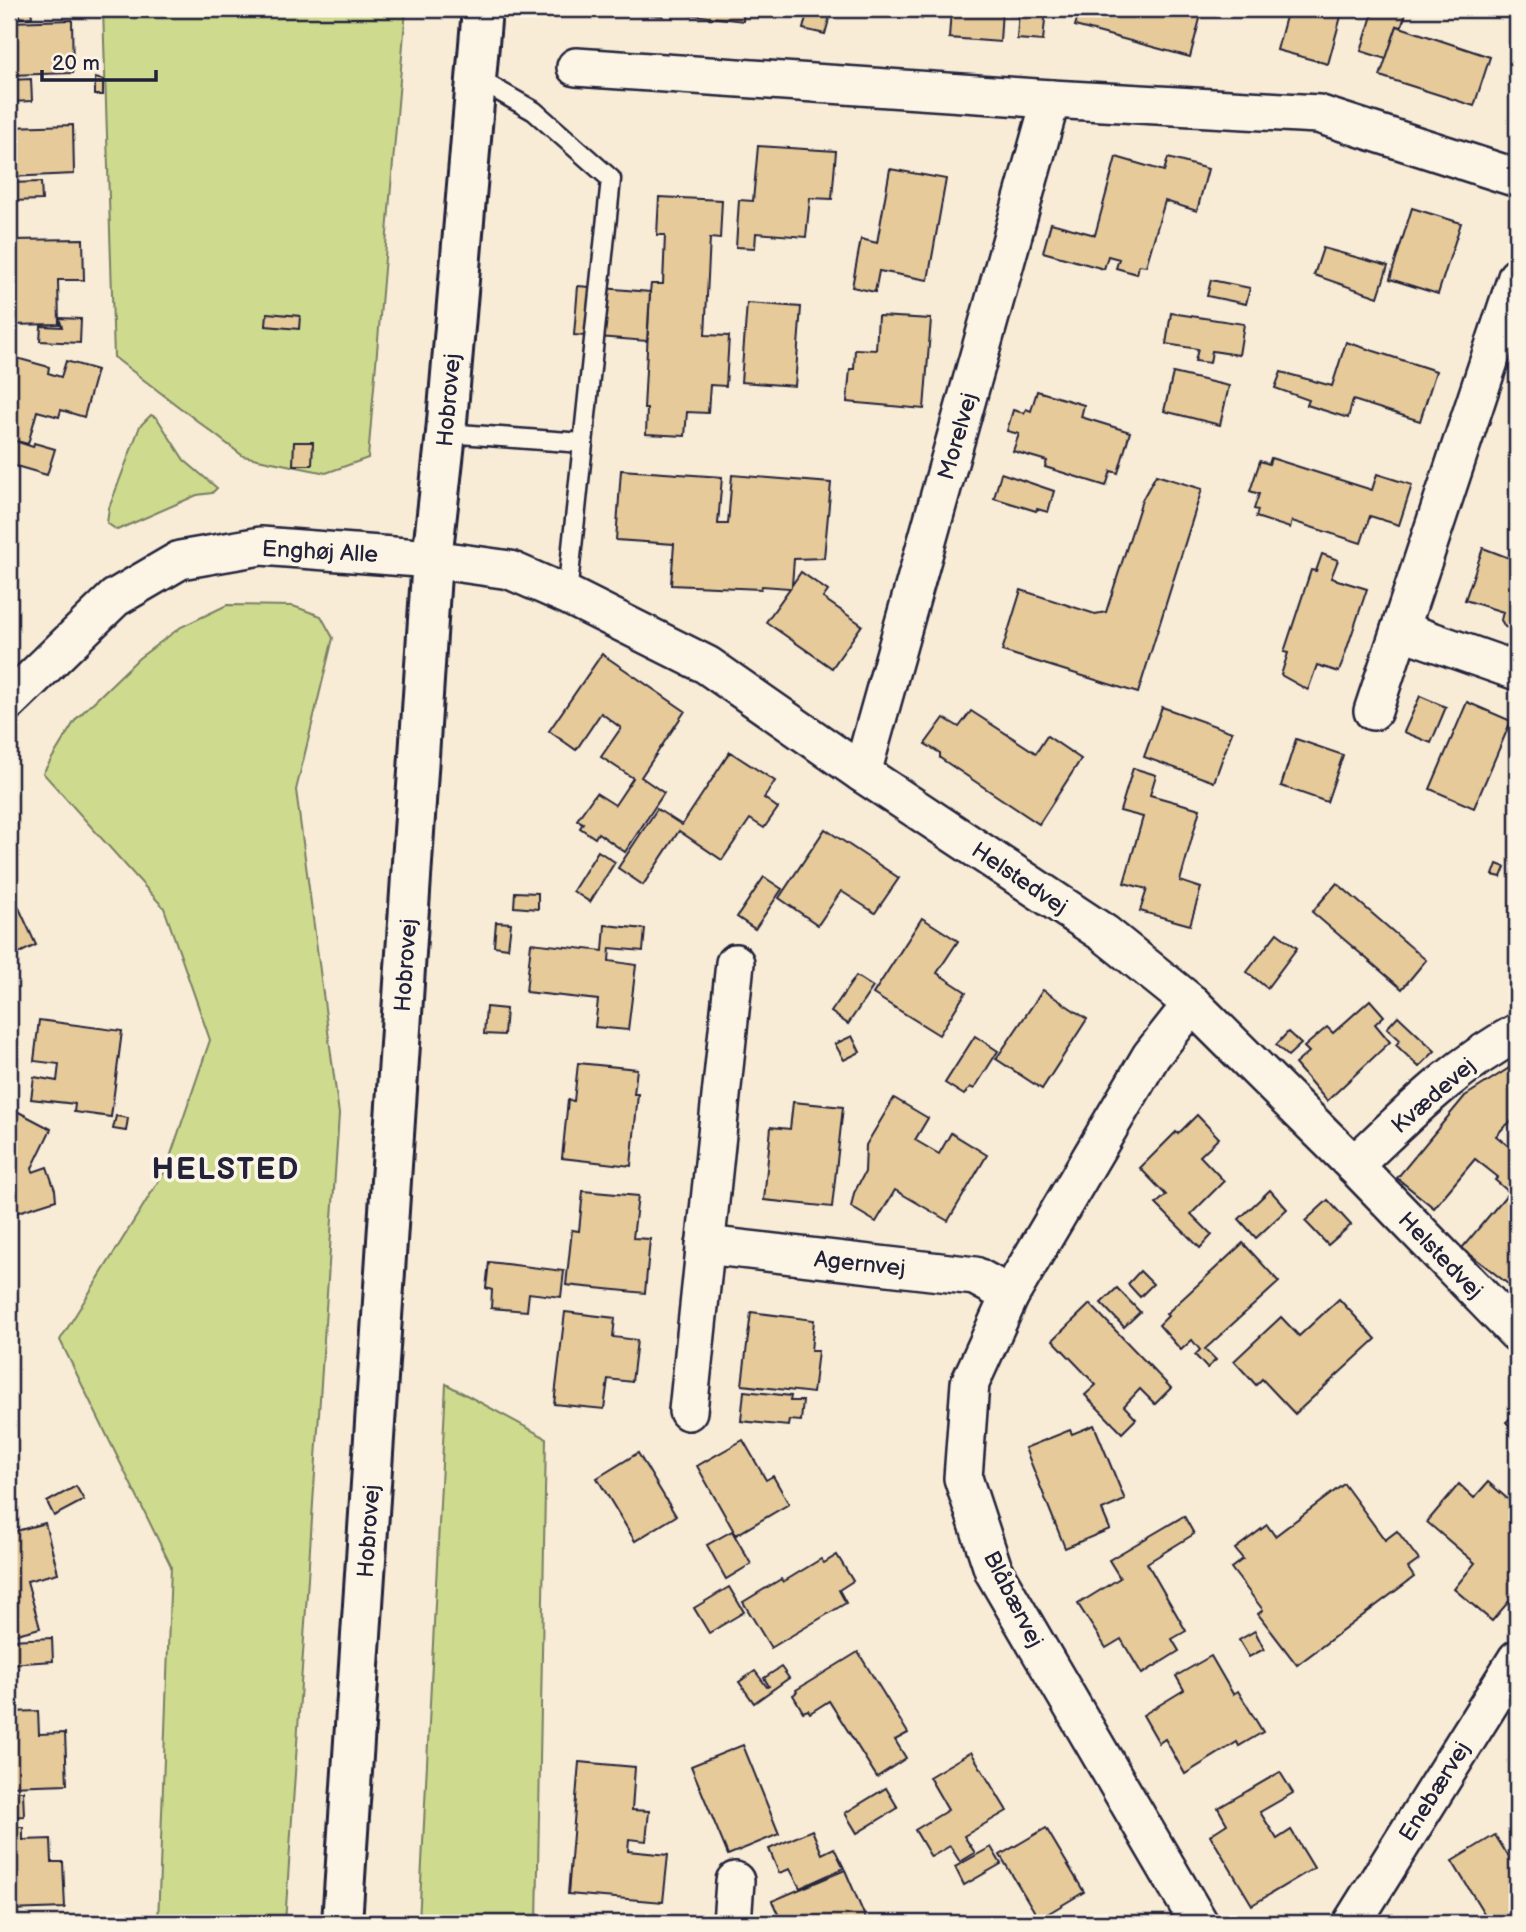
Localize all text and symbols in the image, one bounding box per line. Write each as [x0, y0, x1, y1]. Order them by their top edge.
scale bar [42, 38, 156, 82]
text: 20 m [52, 51, 100, 76]
street label: Hobrovej [431, 352, 467, 448]
street label: Morelvej [932, 389, 984, 483]
street label: Enghøj Alle [261, 535, 379, 569]
street label: Helstedvej [966, 836, 1073, 921]
street label: Hobrovej [389, 917, 423, 1013]
street label: Kvædevej [1386, 1052, 1481, 1140]
district label: HELSTED [152, 1152, 300, 1188]
street label: Helstedvej [1392, 1206, 1489, 1305]
street label: Agernvej [813, 1245, 907, 1283]
street label: Hobrovej [352, 1483, 386, 1579]
street label: Blåbærvej [977, 1547, 1049, 1652]
street label: Enebærvej [1393, 1736, 1477, 1847]

